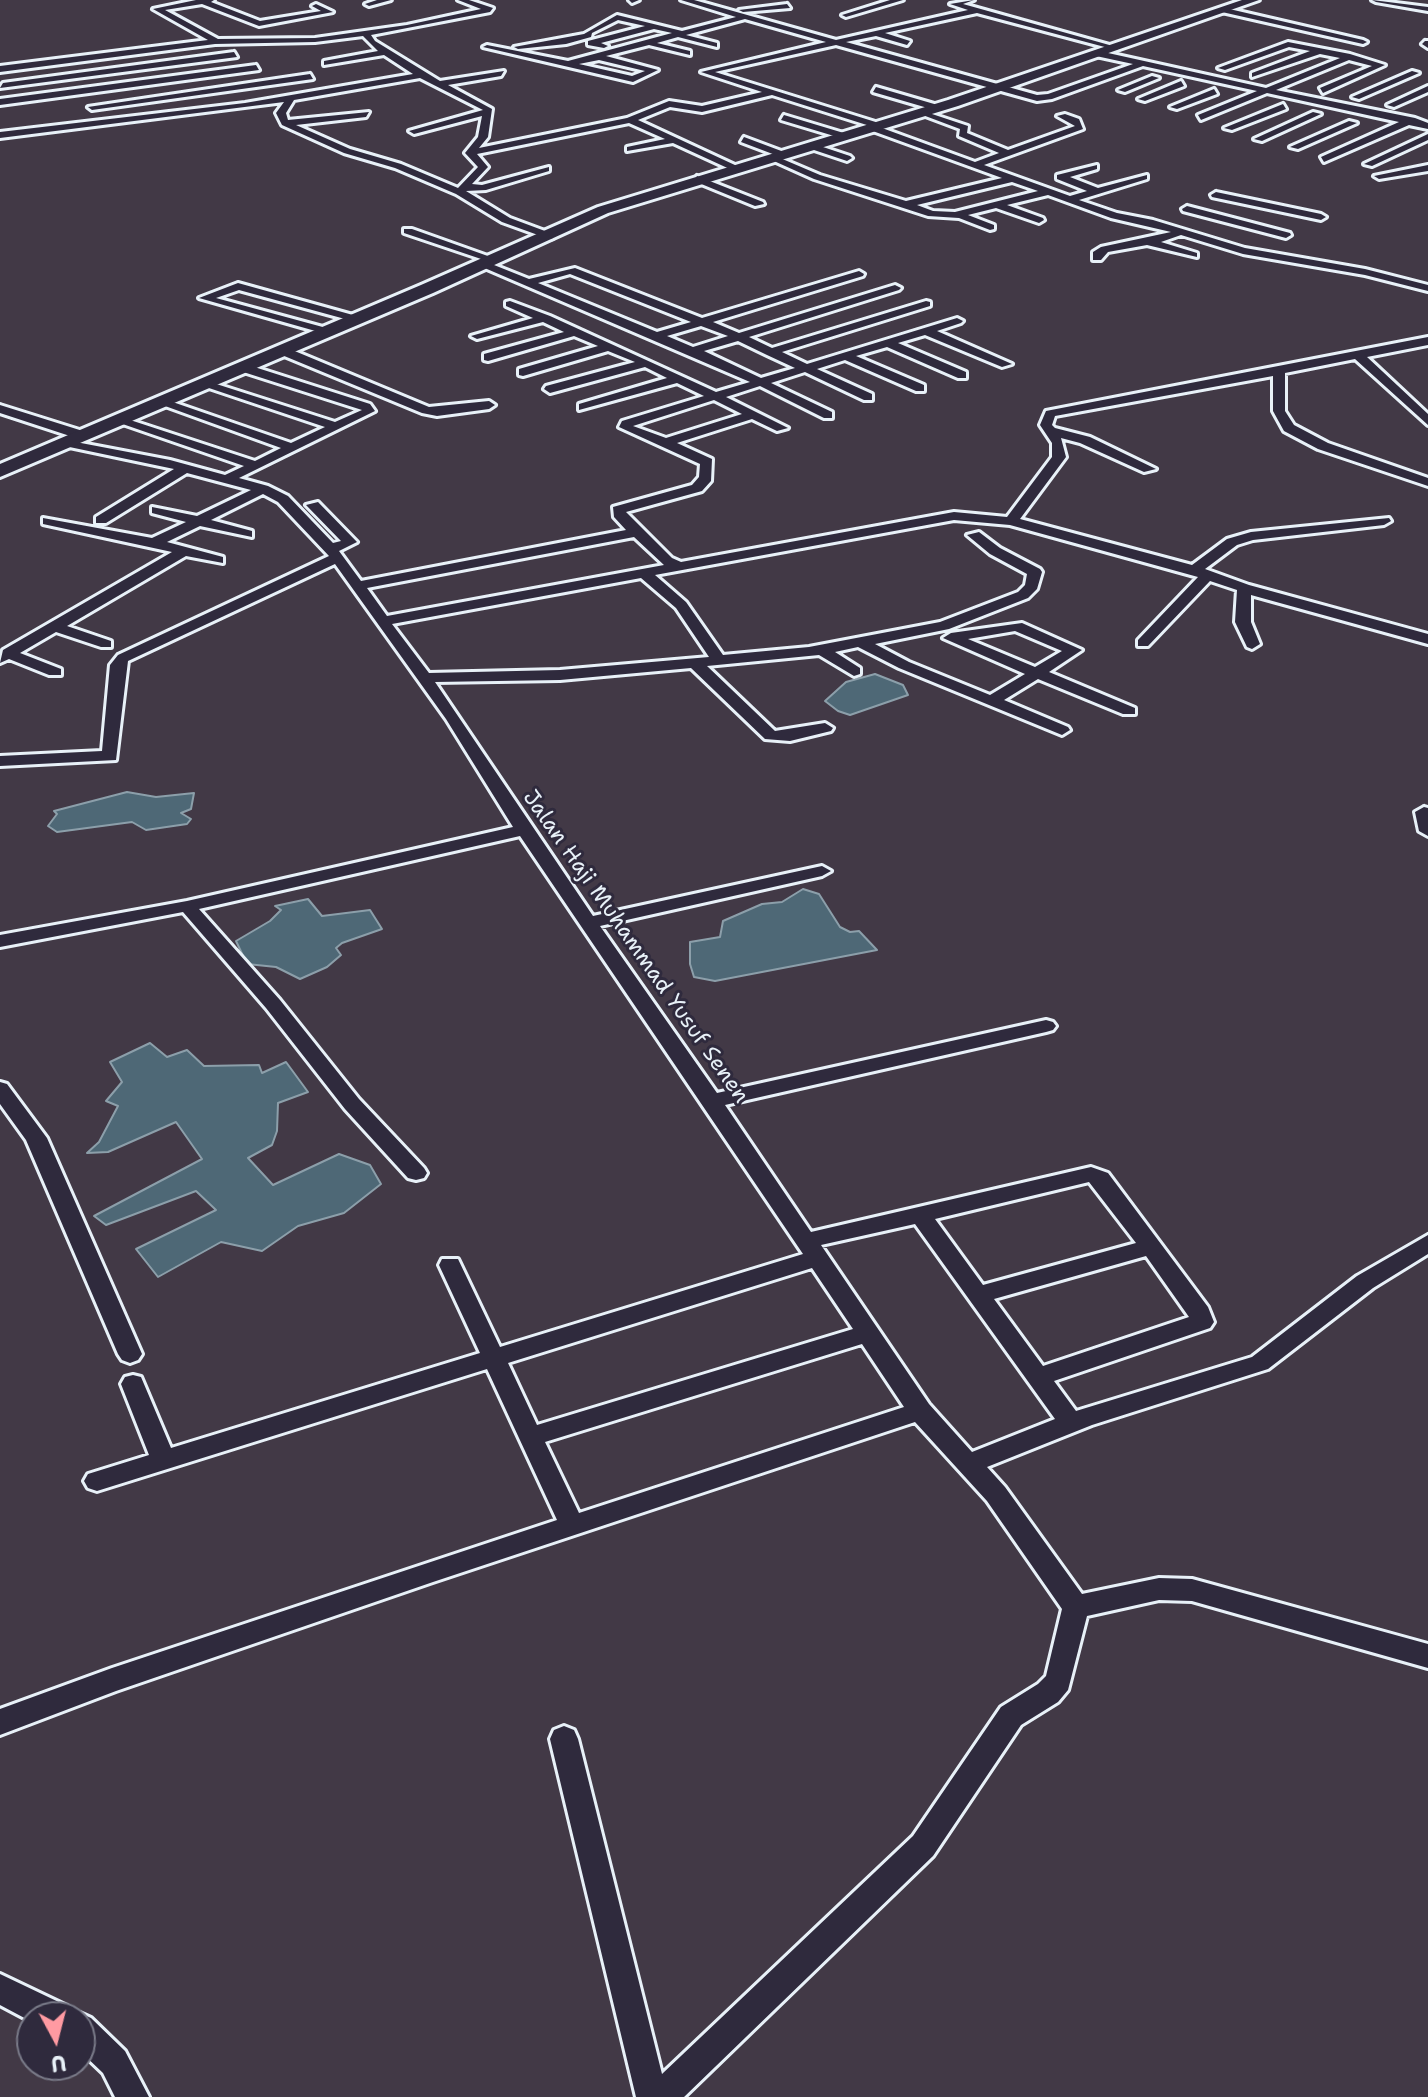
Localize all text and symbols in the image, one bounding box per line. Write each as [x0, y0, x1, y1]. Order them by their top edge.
street label: Jalan Haji Muhammad Yusuf Senen [516, 785, 754, 1109]
north arrow [16, 2001, 96, 2081]
text: U [49, 2048, 68, 2079]

